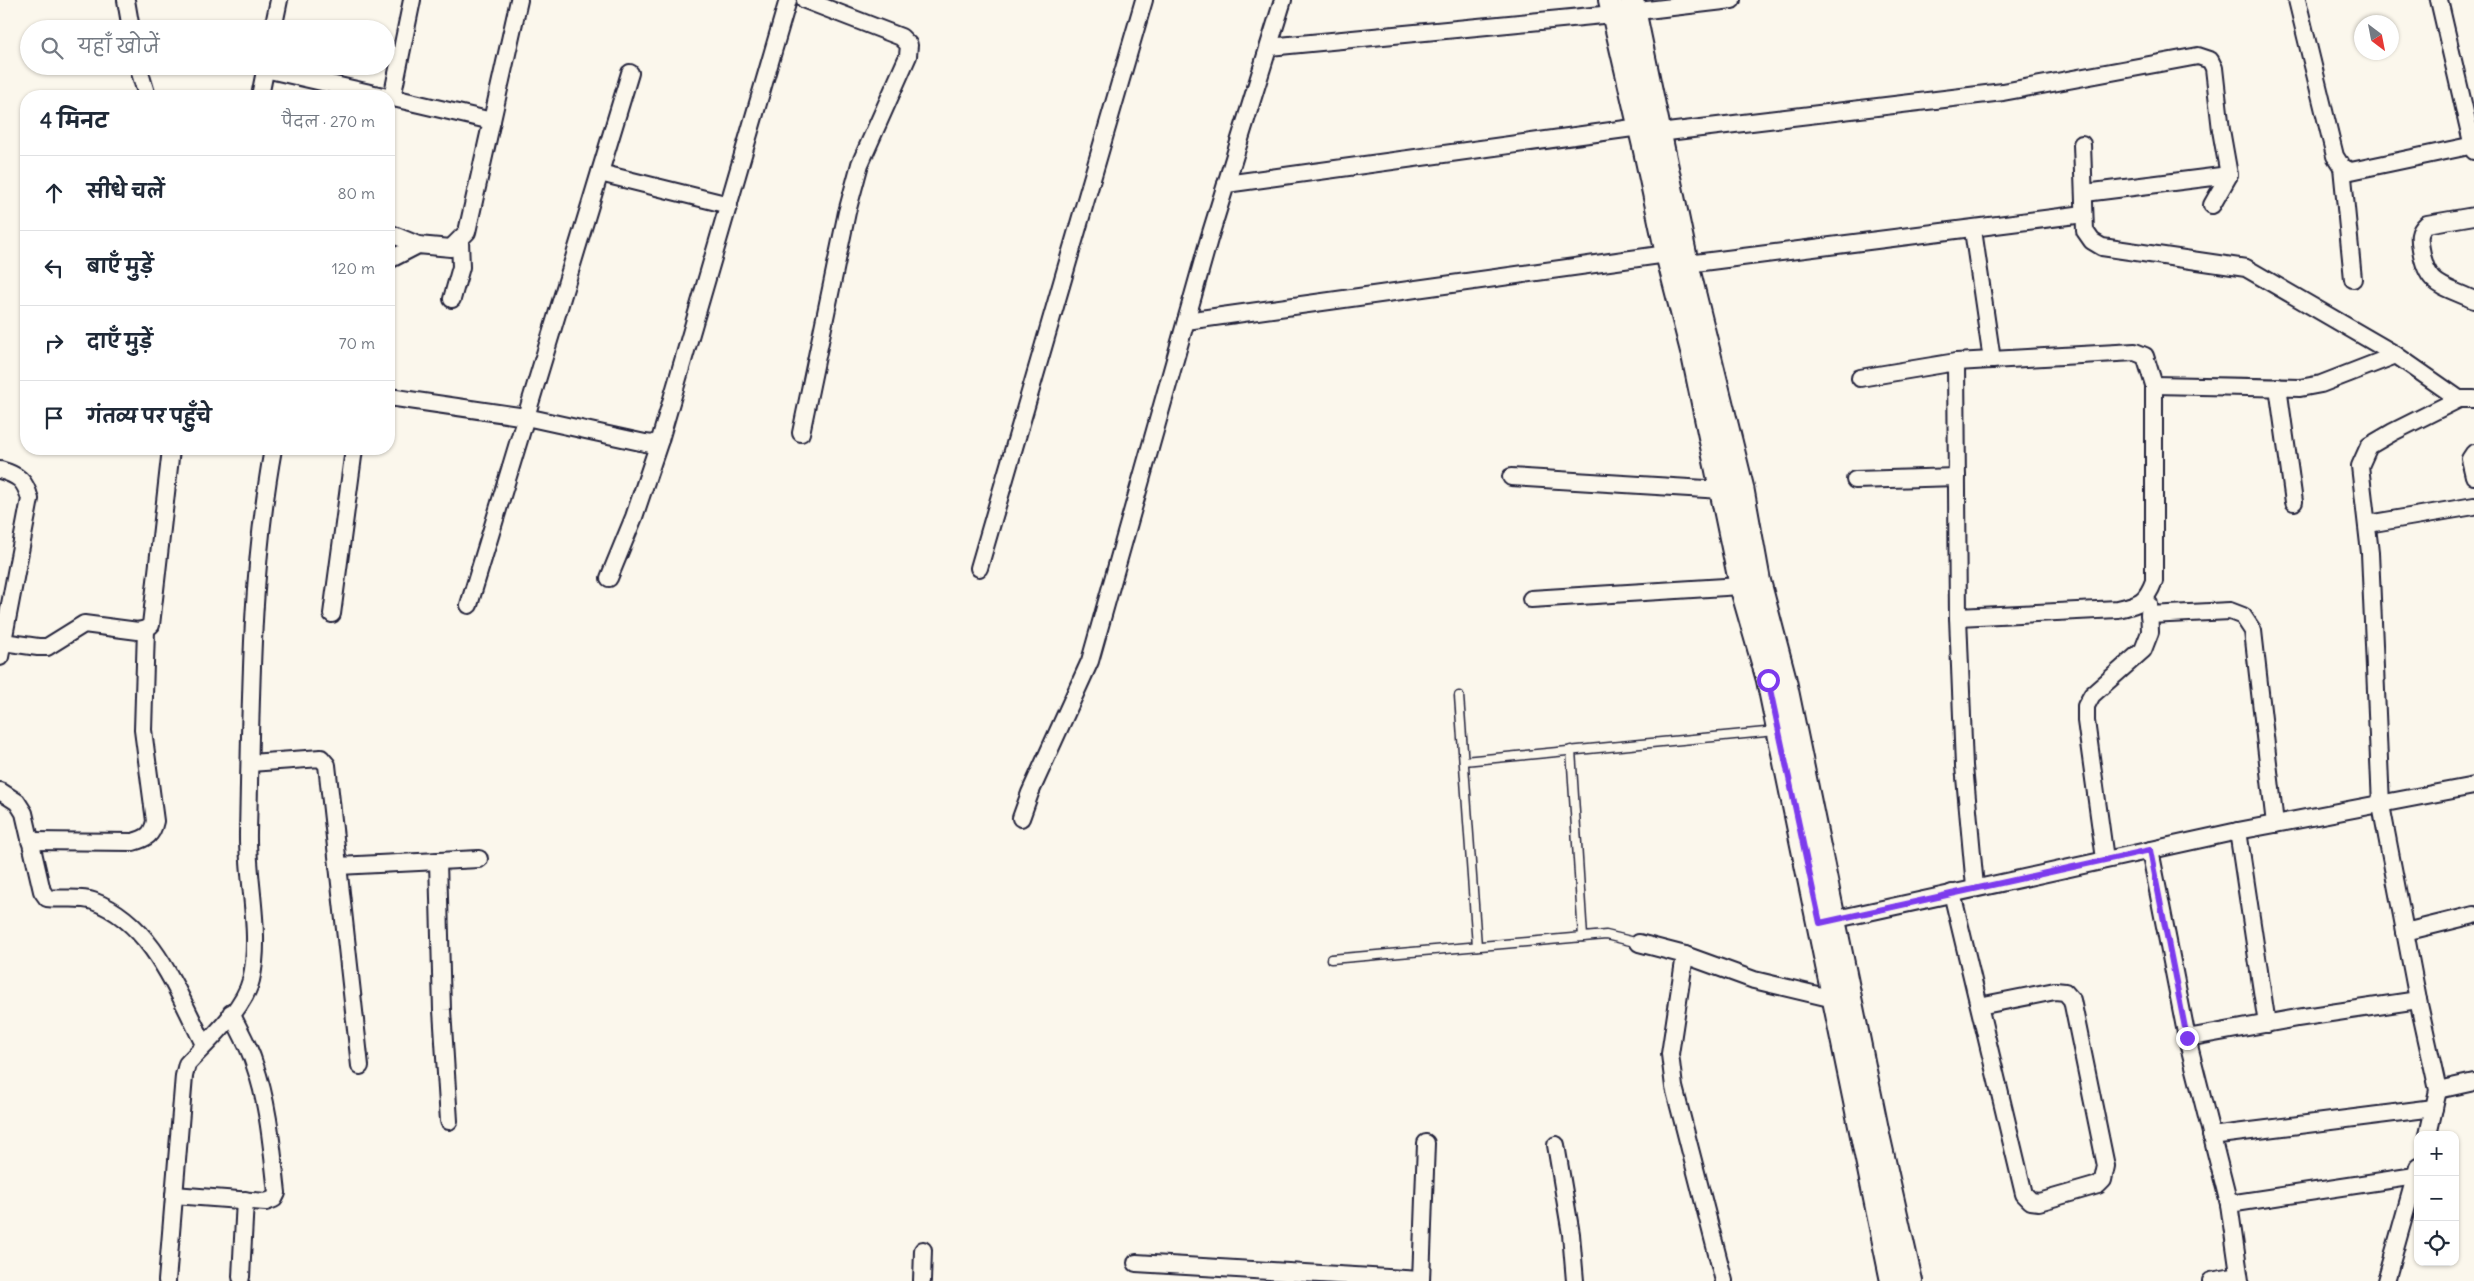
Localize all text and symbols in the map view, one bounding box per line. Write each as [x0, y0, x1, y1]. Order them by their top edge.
north arrow [2354, 15, 2399, 60]
search box [20, 20, 395, 75]
icon: search [38, 34, 66, 62]
text: यहाँ खोजें [78, 34, 159, 58]
text: 4 मिनट [40, 107, 108, 134]
text: पैदल · 270 m [282, 111, 375, 131]
icon: ahead [40, 179, 68, 207]
text: सीधे चलें [87, 179, 164, 203]
text: 80 m [337, 183, 375, 203]
icon: left [40, 254, 68, 282]
text: बाएँ मुड़ें [87, 254, 153, 278]
text: 120 m [332, 258, 375, 278]
icon: right [40, 329, 68, 357]
text: दाएँ मुड़ें [87, 329, 153, 353]
text: 70 m [339, 333, 375, 353]
icon: arrive [40, 404, 68, 432]
text: गंतव्य पर पहुँचे [87, 404, 212, 428]
route start [1757, 669, 1780, 692]
route end [2176, 1027, 2199, 1050]
map controls [2414, 1131, 2459, 1266]
button: + [2414, 1131, 2459, 1176]
button: − [2414, 1176, 2459, 1221]
button: locate [2414, 1221, 2459, 1266]

